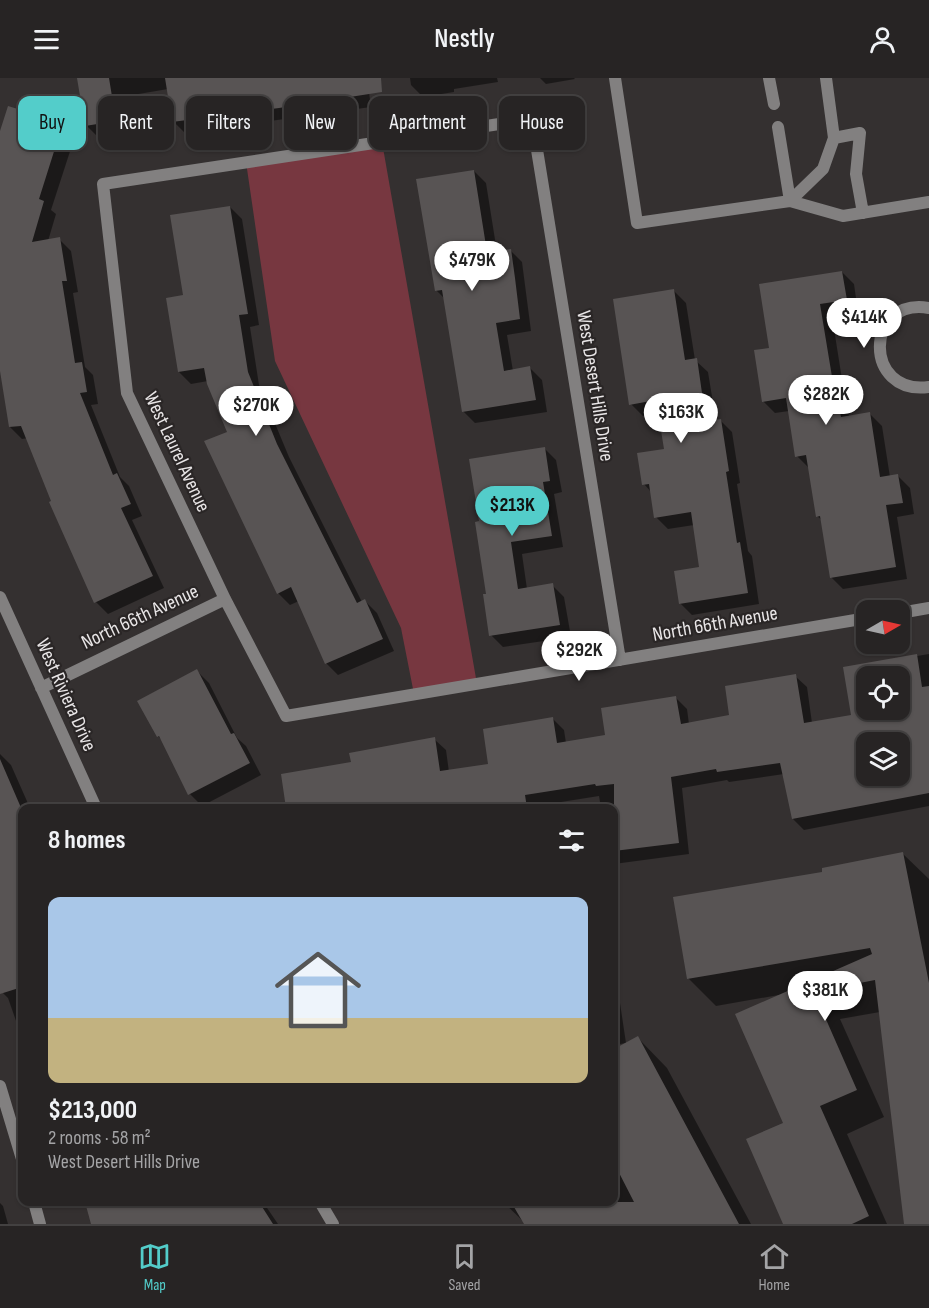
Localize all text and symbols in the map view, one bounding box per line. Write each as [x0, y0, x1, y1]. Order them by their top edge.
icon: menu [30, 23, 63, 56]
text: Nestly [434, 23, 495, 55]
icon: person [866, 23, 899, 56]
chip: Buy [18, 96, 86, 150]
chip: Rent [98, 96, 174, 150]
chip: Filters [186, 96, 272, 150]
chip: New [284, 96, 357, 150]
chip: Apartment [369, 96, 487, 150]
chip: House [499, 96, 585, 150]
pin: $479K [430, 241, 514, 292]
text: $479K [448, 248, 496, 272]
pin: $414K [822, 298, 906, 349]
text: $414K [841, 305, 887, 329]
street label: West Desert Hills Drive [571, 309, 619, 463]
pin: $282K [784, 375, 868, 426]
text: $282K [802, 382, 850, 406]
pin: $270K [214, 386, 298, 437]
street label: West Laurel Avenue [139, 388, 215, 516]
text: $270K [232, 393, 280, 417]
pin: $163K [639, 393, 723, 444]
text: $163K [658, 400, 704, 424]
pin: $213K [470, 486, 554, 537]
text: $213K [489, 493, 535, 517]
street label: North 66th Avenue [78, 579, 202, 655]
north arrow [856, 600, 910, 654]
map controls [856, 600, 910, 786]
street label: North 66th Avenue [651, 601, 779, 647]
pin: $292K [537, 631, 621, 682]
street label: West Riviera Drive [30, 635, 102, 755]
text: $292K [555, 638, 603, 662]
button: locate [856, 666, 910, 720]
button: layers [856, 732, 910, 786]
icon: filters [555, 824, 588, 857]
text: 8 homes [48, 825, 126, 856]
icon: home [264, 936, 372, 1044]
pin: $381K [783, 971, 867, 1022]
text: $381K [802, 978, 848, 1002]
text: $213,000 [48, 1095, 137, 1126]
text: 2 rooms · 58 m² [48, 1126, 151, 1150]
text: West Desert Hills Drive [48, 1150, 200, 1174]
tab: Map [138, 1240, 171, 1295]
tab: Saved [448, 1240, 481, 1295]
tab: Home [758, 1240, 791, 1295]

